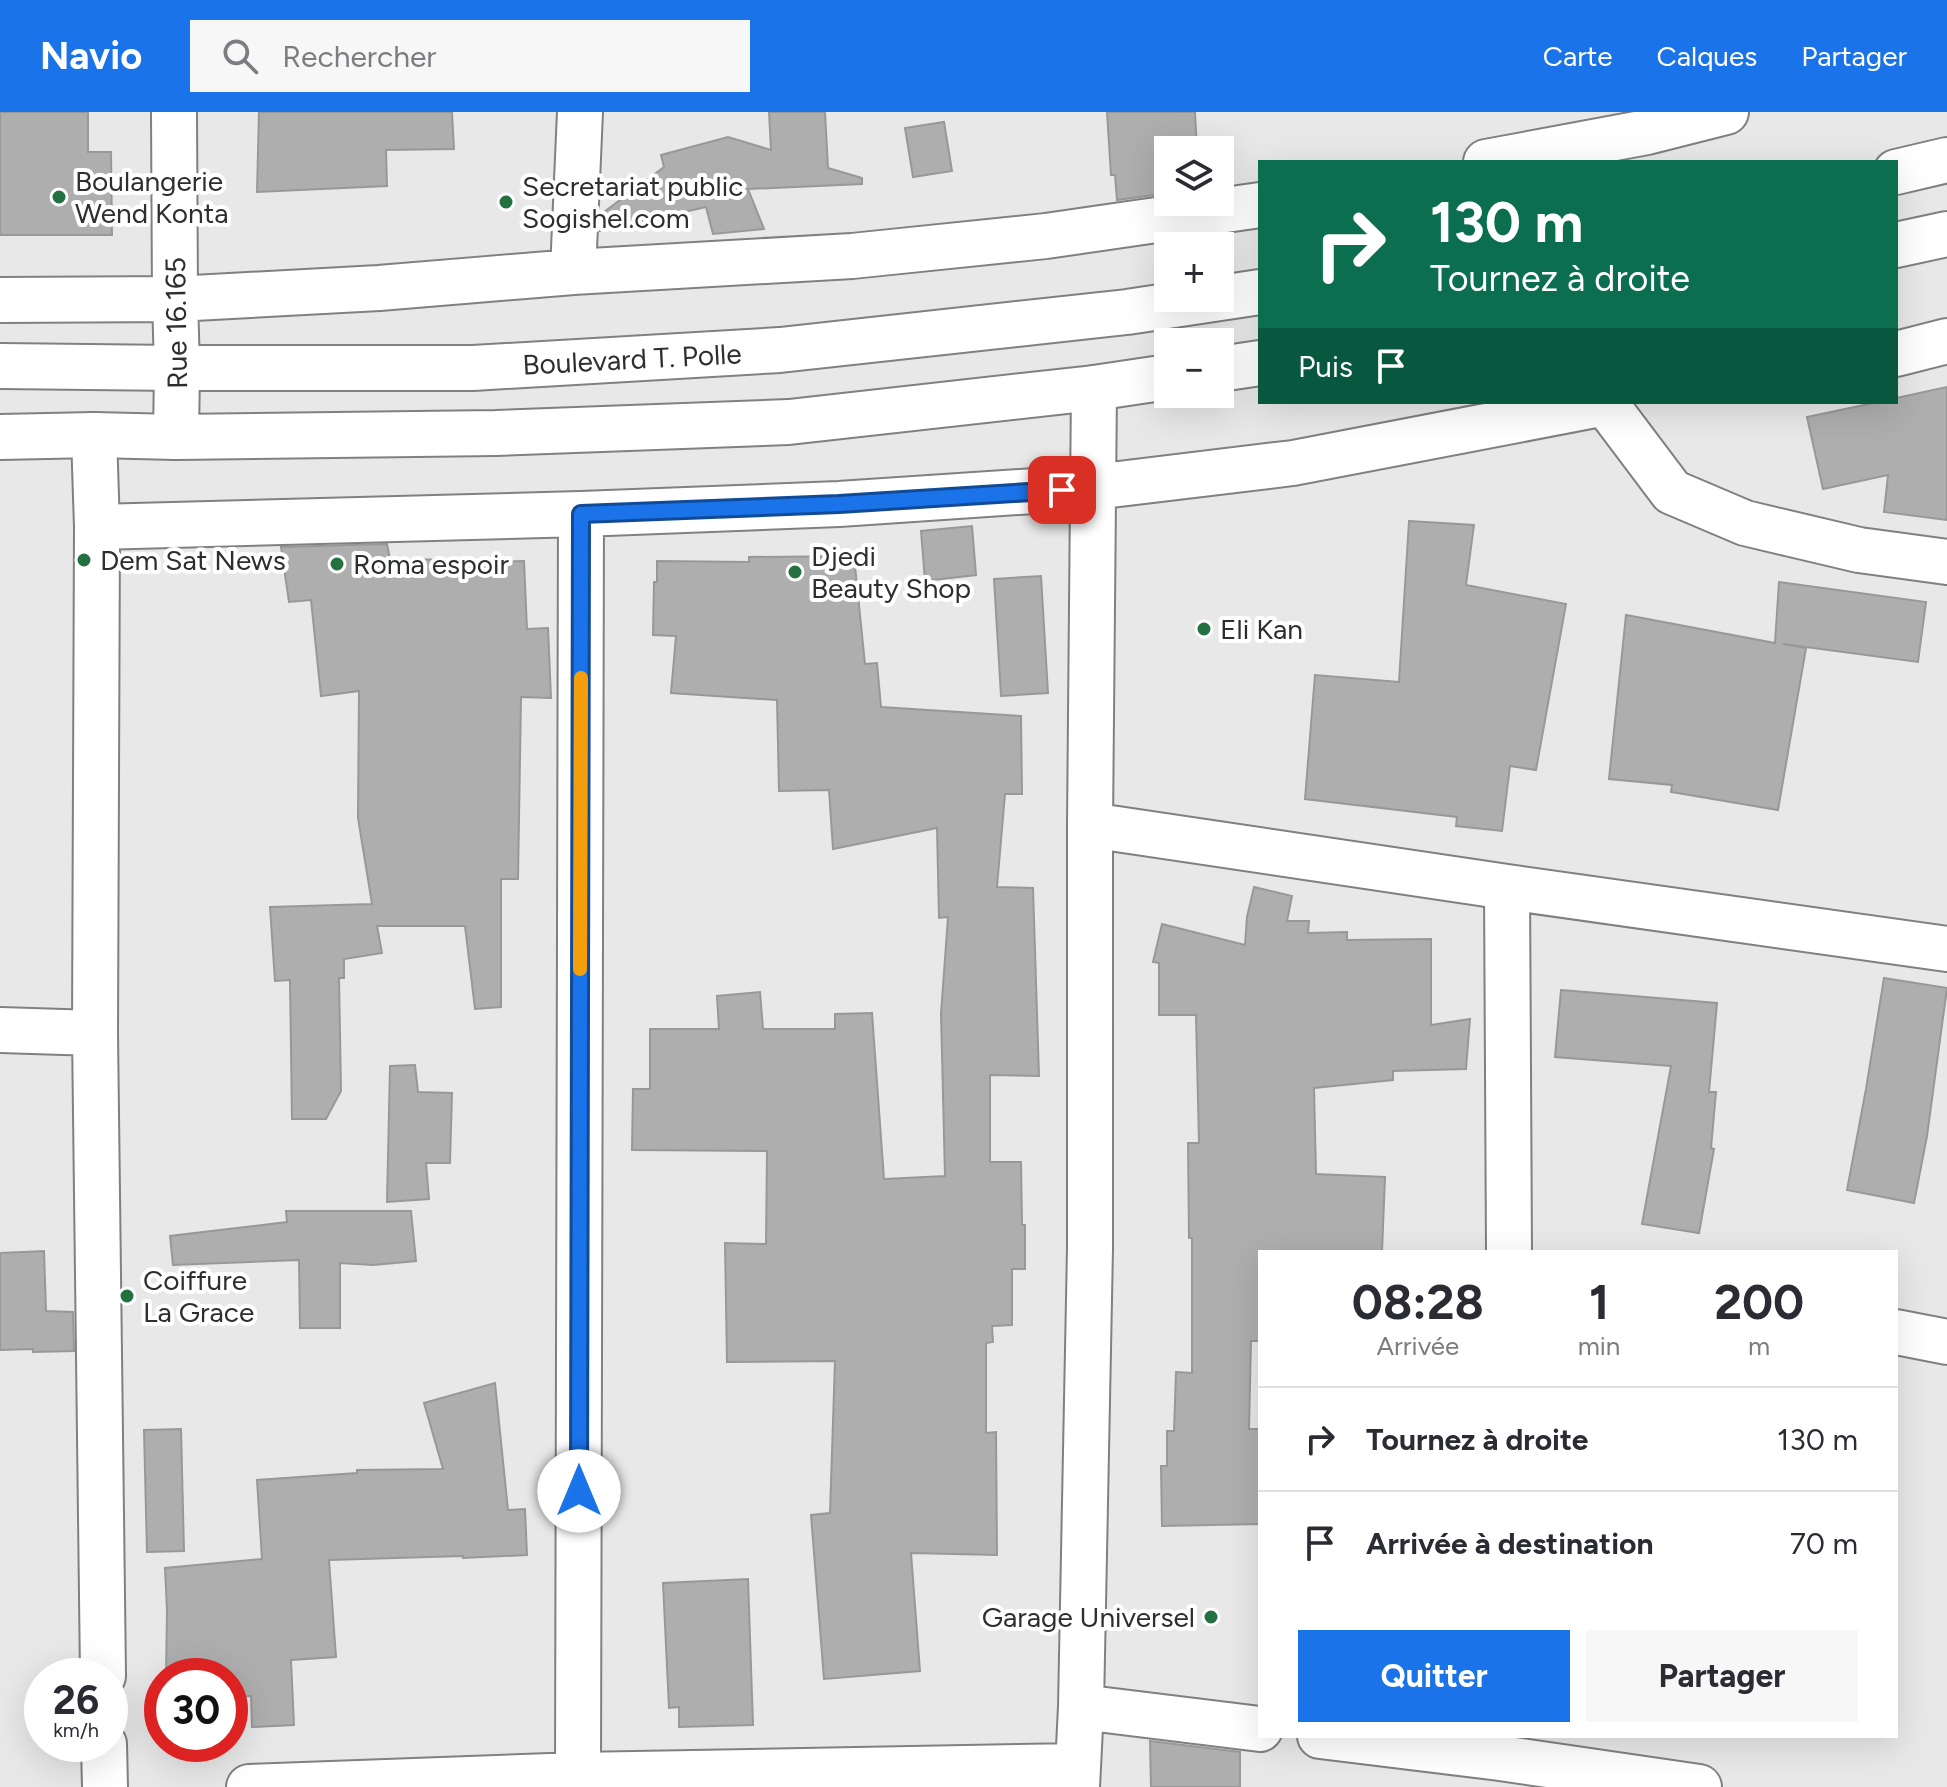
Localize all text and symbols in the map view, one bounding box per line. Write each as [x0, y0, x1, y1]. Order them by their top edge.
search box [190, 20, 750, 92]
text: Navio [40, 33, 142, 79]
icon: search [218, 34, 262, 78]
text: Rechercher [282, 38, 436, 75]
text: Carte [1543, 39, 1613, 73]
text: Calques [1657, 39, 1757, 73]
text: Partager [1801, 39, 1907, 73]
map controls [1154, 136, 1234, 408]
button: layers [1154, 136, 1234, 216]
place label: Boulangerie Wend Konta [75, 164, 228, 230]
place label: Secretariat public Sogishel.com [522, 169, 743, 235]
marker: Boulangerie Wend Konta [50, 188, 68, 206]
text: 130 m [1430, 189, 1583, 256]
icon: right [1298, 192, 1402, 296]
marker: Secretariat public Sogishel.com [497, 193, 515, 211]
button: + [1154, 232, 1234, 312]
street label: Rue 16.165 [158, 257, 194, 389]
text: Tournez à droite [1430, 257, 1690, 300]
button: − [1154, 328, 1234, 408]
street label: Boulevard T. Polle [522, 336, 742, 382]
icon: arrive [1369, 344, 1413, 388]
text: Puis [1298, 348, 1353, 385]
pin [1028, 456, 1096, 524]
icon: arrive [1040, 468, 1084, 512]
place label: Djedi Beauty Shop [811, 539, 971, 605]
place label: Dem Sat News [100, 543, 286, 577]
place label: Roma espoir [353, 547, 509, 581]
marker: Dem Sat News [75, 551, 93, 569]
marker: Roma espoir [328, 555, 346, 573]
marker: Djedi Beauty Shop [786, 563, 804, 581]
place label: Eli Kan [1220, 612, 1303, 646]
marker: Eli Kan [1195, 620, 1213, 638]
place label: Coiffure La Grace [143, 1263, 254, 1329]
text: 08:28 [1352, 1273, 1484, 1331]
text: 1 [1589, 1273, 1609, 1331]
text: 200 [1714, 1273, 1804, 1331]
marker: Coiffure La Grace [118, 1287, 136, 1305]
text: Arrivée [1376, 1330, 1459, 1362]
text: min [1578, 1330, 1620, 1362]
text: m [1748, 1330, 1770, 1362]
icon: right [1298, 1417, 1342, 1461]
text: Tournez à droite [1366, 1421, 1588, 1458]
text: 130 m [1777, 1421, 1858, 1458]
position arrow [537, 1449, 621, 1533]
icon: arrive [1298, 1521, 1342, 1565]
text: Arrivée à destination [1366, 1525, 1653, 1562]
text: 70 m [1790, 1525, 1858, 1562]
place label: Garage Universel [982, 1600, 1195, 1634]
marker: Garage Universel [1202, 1608, 1220, 1626]
button: Quitter [1298, 1630, 1570, 1722]
button: Partager [1586, 1630, 1858, 1722]
speed limit sign: 30 [144, 1658, 248, 1762]
text: 26 [53, 1676, 99, 1724]
text: km/h [53, 1718, 99, 1742]

